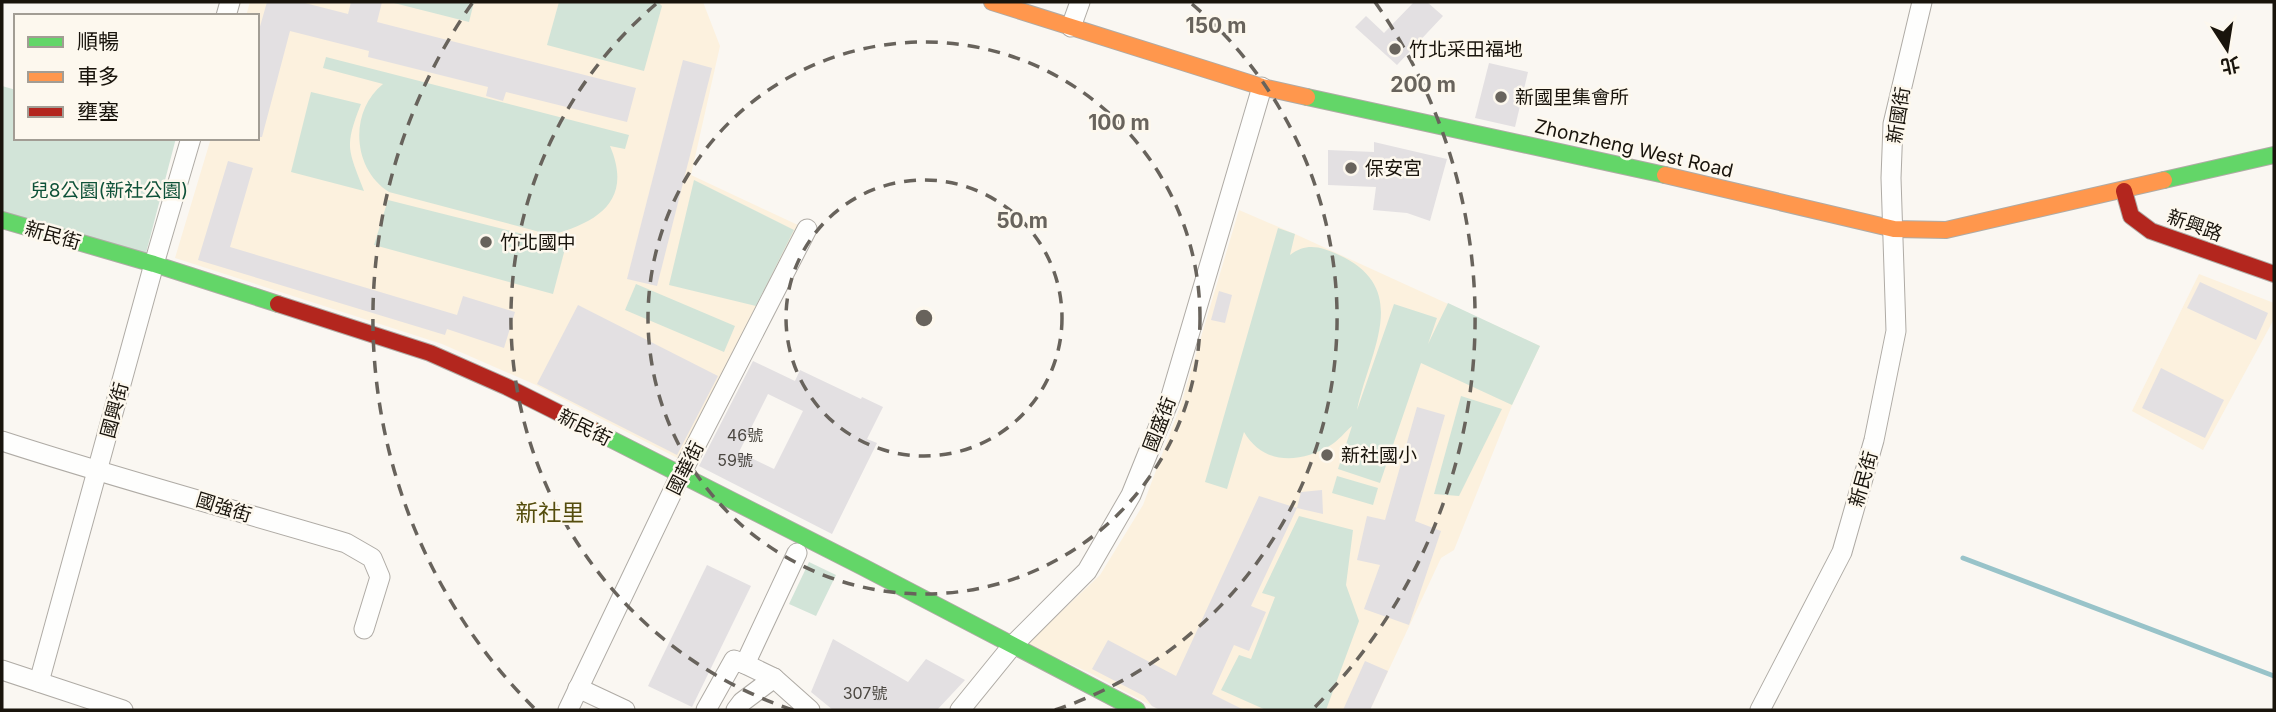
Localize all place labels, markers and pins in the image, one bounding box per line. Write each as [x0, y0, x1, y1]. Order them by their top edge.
place label: 竹北采田福地 [1409, 38, 1523, 61]
marker: 竹北采田福地 [1387, 41, 1403, 57]
place label: 新國里集會所 [1515, 86, 1629, 109]
marker: 新國里集會所 [1493, 89, 1509, 105]
place label: 保安宮 [1365, 157, 1422, 180]
marker: 保安宮 [1343, 160, 1359, 176]
place label: 竹北國中 [500, 231, 576, 254]
marker: 竹北國中 [478, 234, 494, 250]
centre of rings [912, 306, 936, 330]
place label: 新社國小 [1341, 444, 1417, 467]
marker: 新社國小 [1319, 447, 1335, 463]

